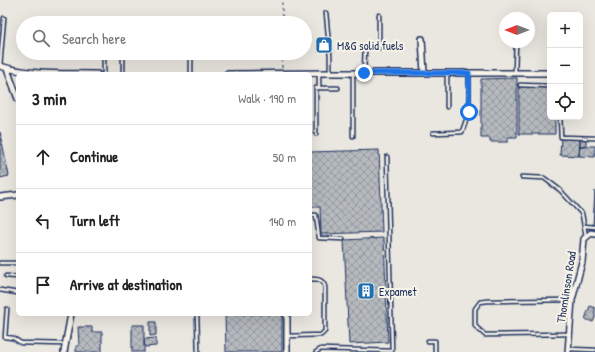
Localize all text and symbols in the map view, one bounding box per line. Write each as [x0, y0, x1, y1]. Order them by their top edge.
north arrow [499, 12, 535, 48]
map controls [547, 12, 583, 120]
button: + [547, 12, 583, 48]
search box [16, 16, 312, 60]
icon: search [30, 27, 52, 49]
text: Search here [62, 28, 126, 49]
shop icon: M&G solid fuels [314, 35, 334, 55]
place label: M&G solid fuels [337, 37, 404, 54]
button: − [547, 48, 583, 84]
route end [355, 64, 373, 82]
button: locate [547, 84, 583, 120]
text: 3 min [32, 87, 67, 110]
text: Walk · 190 m [238, 89, 296, 107]
route start [460, 103, 478, 121]
icon: ahead [32, 146, 54, 168]
text: Continue [70, 146, 118, 167]
text: 50 m [273, 148, 296, 166]
icon: left [32, 210, 54, 232]
text: Turn left [70, 210, 120, 231]
text: 140 m [269, 212, 296, 230]
street label: Thomlinson Road [552, 250, 580, 324]
icon: arrive [32, 274, 54, 296]
text: Arrive at destination [70, 274, 182, 295]
building icon: Expamet [356, 281, 376, 301]
place label: Expamet [379, 283, 417, 300]

